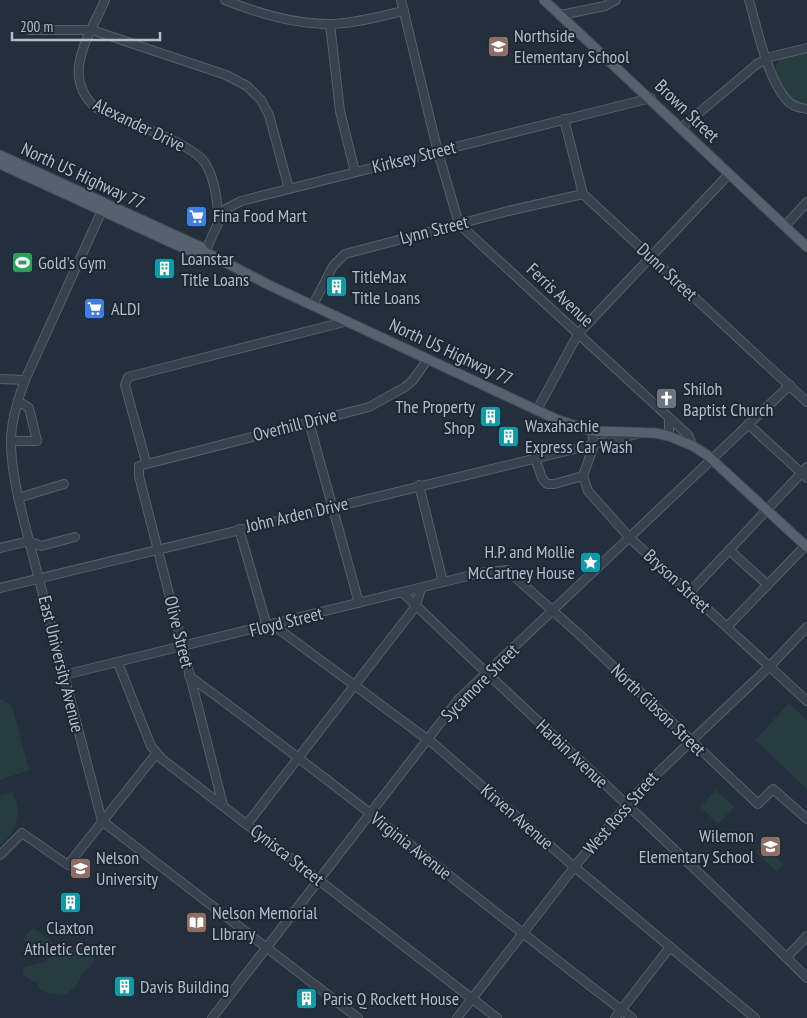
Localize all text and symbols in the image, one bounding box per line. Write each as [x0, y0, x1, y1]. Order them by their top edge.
scale bar [12, 10, 160, 42]
text: 200 m [20, 17, 53, 36]
place label: Northside Elementary School [514, 24, 630, 68]
school or university icon: Northside Elementary School [486, 34, 510, 58]
street label: Brown Street [650, 74, 724, 147]
street label: Alexander Drive [90, 93, 189, 157]
street label: Kirksey Street [370, 135, 458, 178]
street label: North US Highway 77 [18, 137, 149, 214]
supermarket icon: Fina Food Mart [185, 204, 209, 228]
place label: Fina Food Mart [213, 204, 307, 227]
street label: Lynn Street [397, 210, 471, 249]
street label: Dunn Street [632, 238, 702, 305]
place label: Loanstar Title Loans [181, 247, 249, 291]
sports icon: Gold's Gym [10, 251, 34, 275]
place label: Gold's Gym [38, 251, 106, 274]
building icon: Loanstar Title Loans [153, 257, 177, 281]
street label: Ferris Avenue [522, 258, 599, 332]
place label: TitleMax Title Loans [352, 265, 420, 309]
building icon: TitleMax Title Loans [324, 275, 348, 299]
supermarket icon: ALDI [83, 297, 107, 321]
place label: ALDI [111, 297, 141, 320]
street label: North US Highway 77 [386, 313, 517, 390]
place label: Shiloh Baptist Church [683, 377, 773, 421]
church icon: Shiloh Baptist Church [655, 387, 679, 411]
place label: The Property Shop [395, 395, 475, 439]
street label: Overhill Drive [250, 403, 339, 446]
building icon: The Property Shop [479, 405, 503, 429]
place label: Waxahachie Express Car Wash [525, 414, 633, 458]
building icon: Waxahachie Express Car Wash [497, 424, 521, 448]
street label: John Arden Drive [242, 492, 350, 538]
place label: H.P. and Mollie McCartney House [468, 540, 575, 584]
street label: Bryson Street [639, 544, 716, 617]
place icon: H.P. and Mollie McCartney House [579, 550, 603, 574]
street label: East University Avenue [33, 593, 90, 735]
street label: Olive Street [159, 593, 200, 670]
street label: Floyd Street [247, 601, 325, 642]
street label: Sycamore Street [436, 639, 524, 726]
street label: North Gibson Street [606, 659, 711, 761]
street label: Harbin Avenue [531, 714, 613, 793]
street label: West Ross Street [578, 766, 663, 859]
street label: Kirven Avenue [476, 779, 558, 854]
street label: Virginia Avenue [365, 806, 456, 884]
street label: Cynisca Street [246, 819, 329, 890]
place label: Wilemon Elementary School [639, 824, 755, 868]
school or university icon: Wilemon Elementary School [758, 834, 782, 858]
place label: Nelson University [96, 846, 158, 890]
school or university icon: Nelson University [68, 856, 92, 880]
building icon: Claxton Athletic Center [58, 891, 82, 915]
place label: Nelson Memorial LIbrary [212, 901, 318, 945]
library icon: Nelson Memorial LIbrary [184, 911, 208, 935]
place label: Claxton Athletic Center [24, 916, 116, 960]
building icon: Davis Building [112, 975, 136, 999]
place label: Davis Building [140, 975, 229, 998]
building icon: Paris Q Rockett House [295, 987, 319, 1011]
place label: Paris Q Rockett House [323, 987, 459, 1010]

